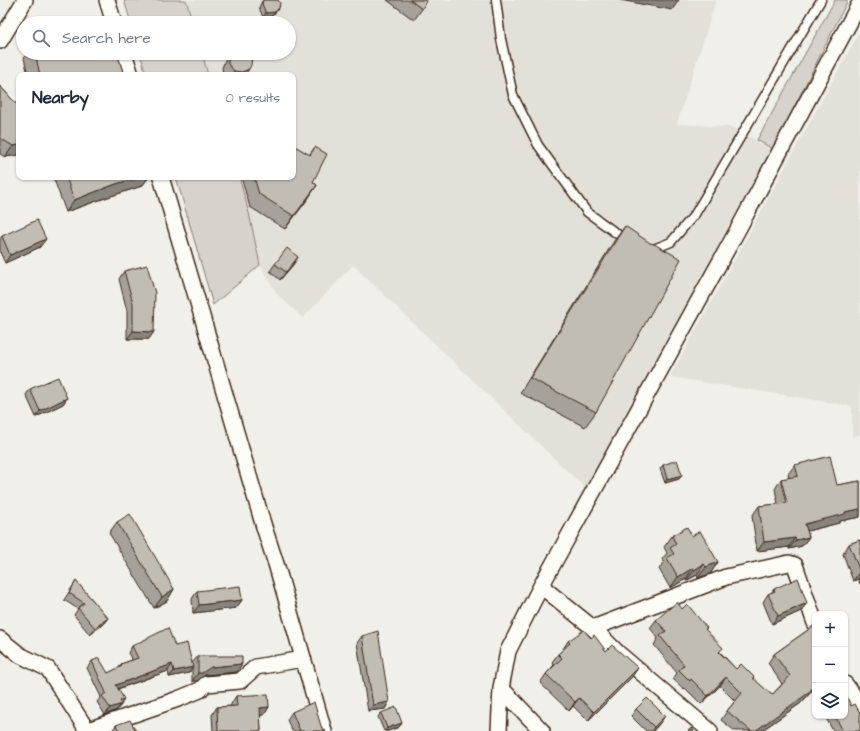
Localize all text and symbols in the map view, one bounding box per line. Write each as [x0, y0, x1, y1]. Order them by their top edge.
search box [16, 16, 296, 60]
icon: search [30, 27, 52, 49]
text: Search here [62, 28, 151, 49]
text: Nearby [32, 86, 89, 110]
text: 0 results [225, 89, 280, 107]
map controls [812, 611, 848, 719]
button: + [812, 611, 848, 647]
button: − [812, 647, 848, 683]
button: layers [812, 683, 848, 719]

